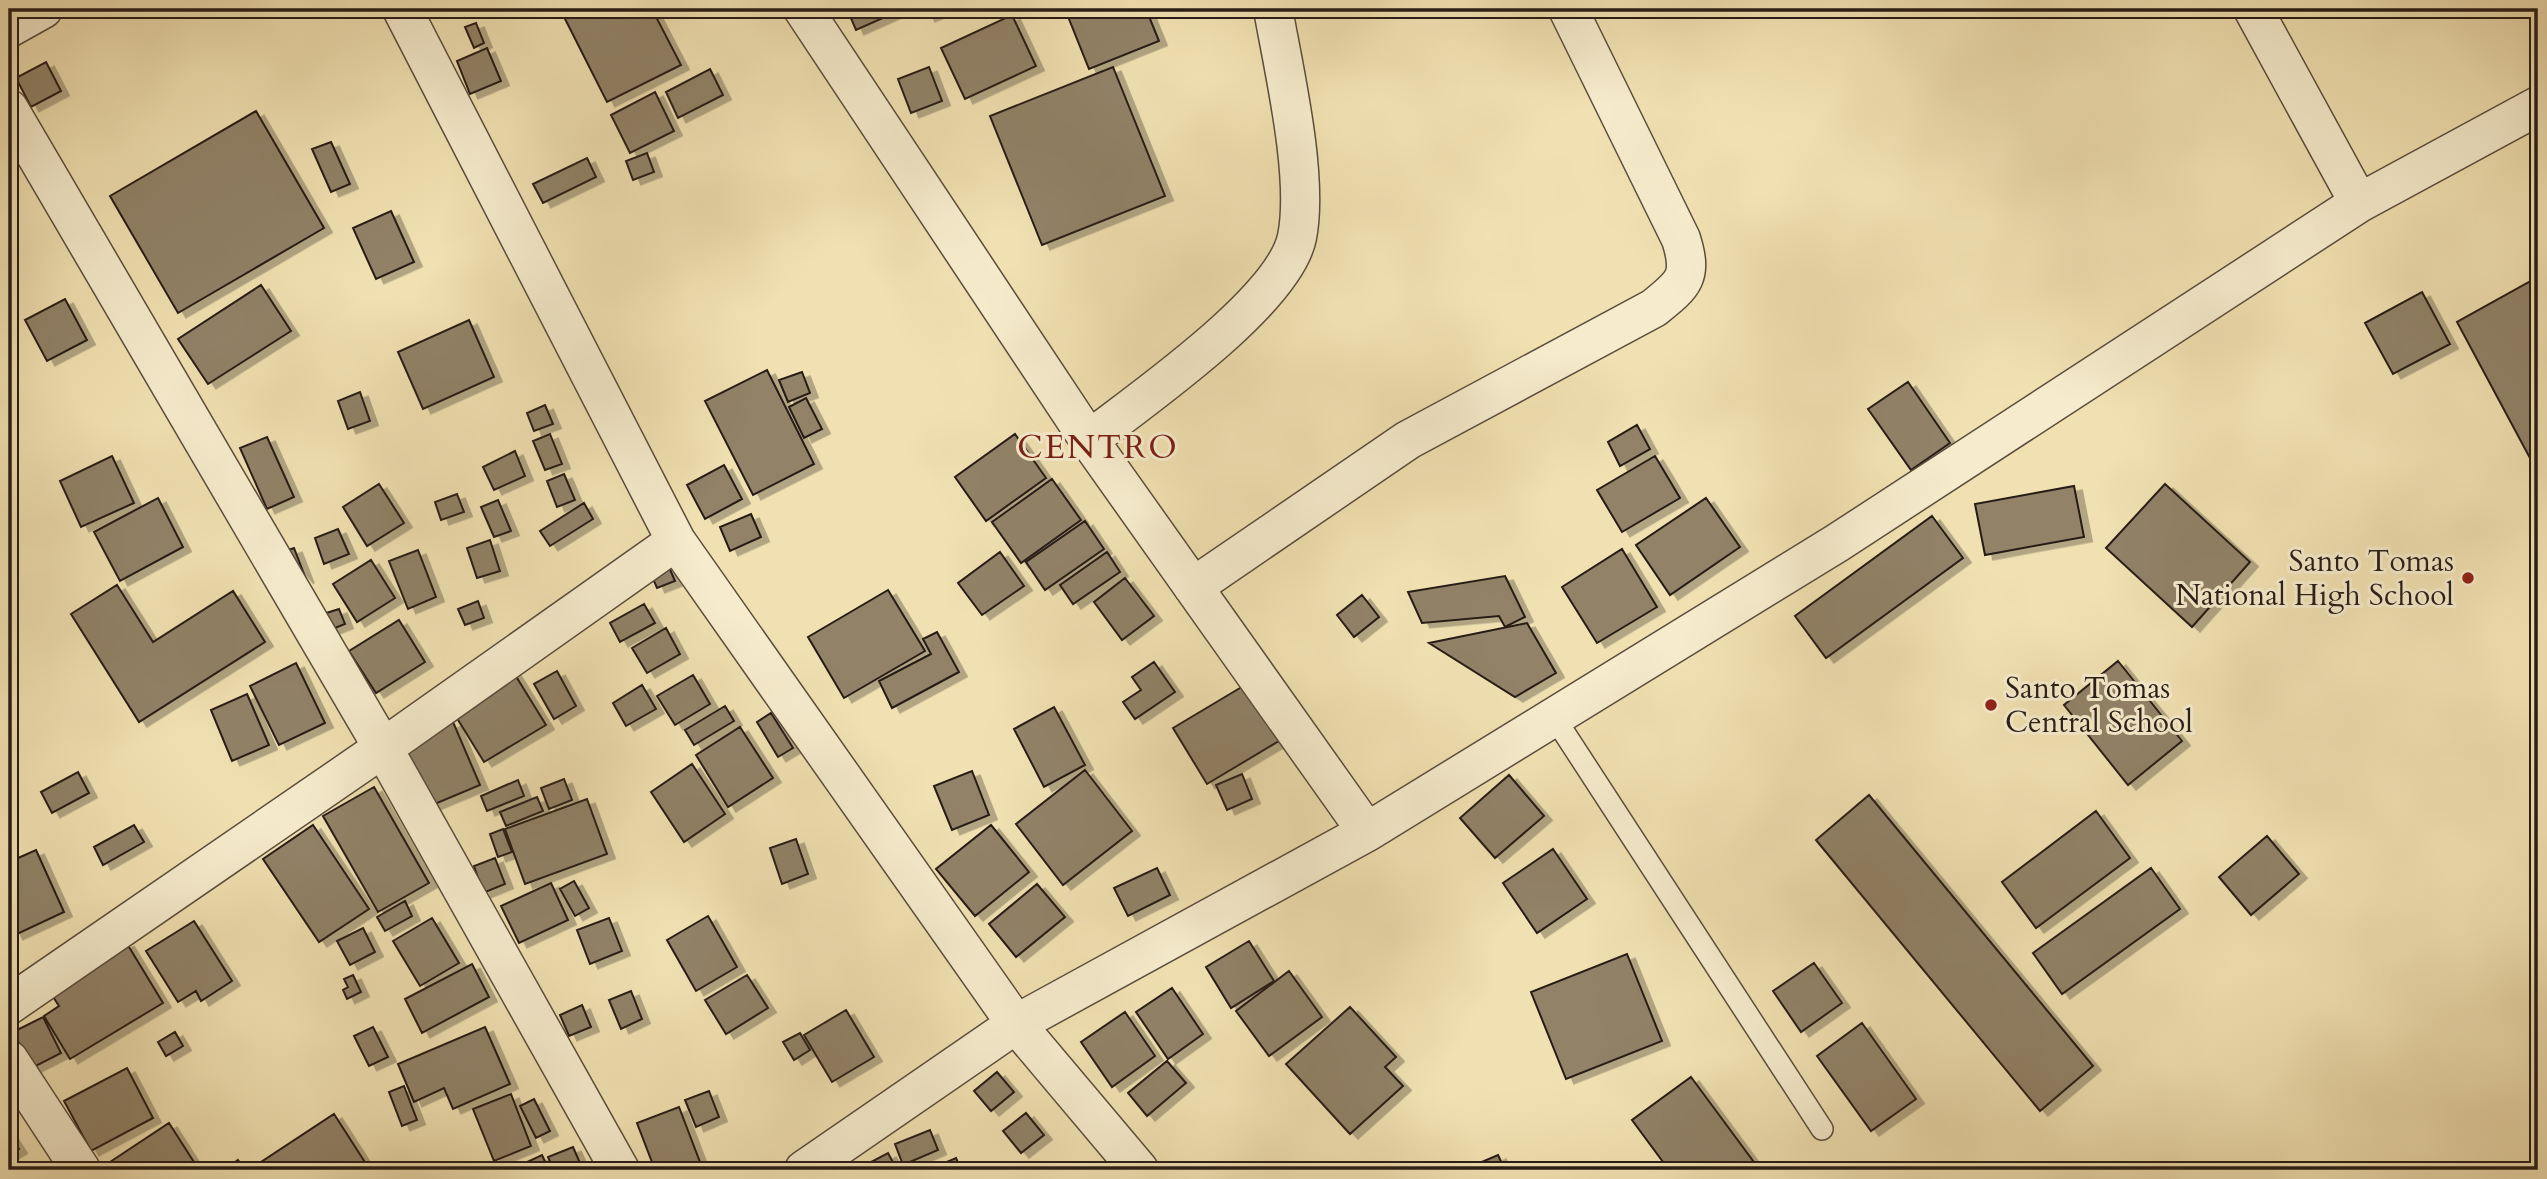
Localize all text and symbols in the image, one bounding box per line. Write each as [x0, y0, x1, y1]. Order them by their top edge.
district label: CENTRO [1017, 425, 1179, 470]
place label: Santo Tomas National High School [2176, 541, 2454, 616]
marker: Santo Tomas National High School [2460, 570, 2476, 586]
place label: Santo Tomas Central School [2005, 668, 2193, 743]
marker: Santo Tomas Central School [1983, 697, 1999, 713]

